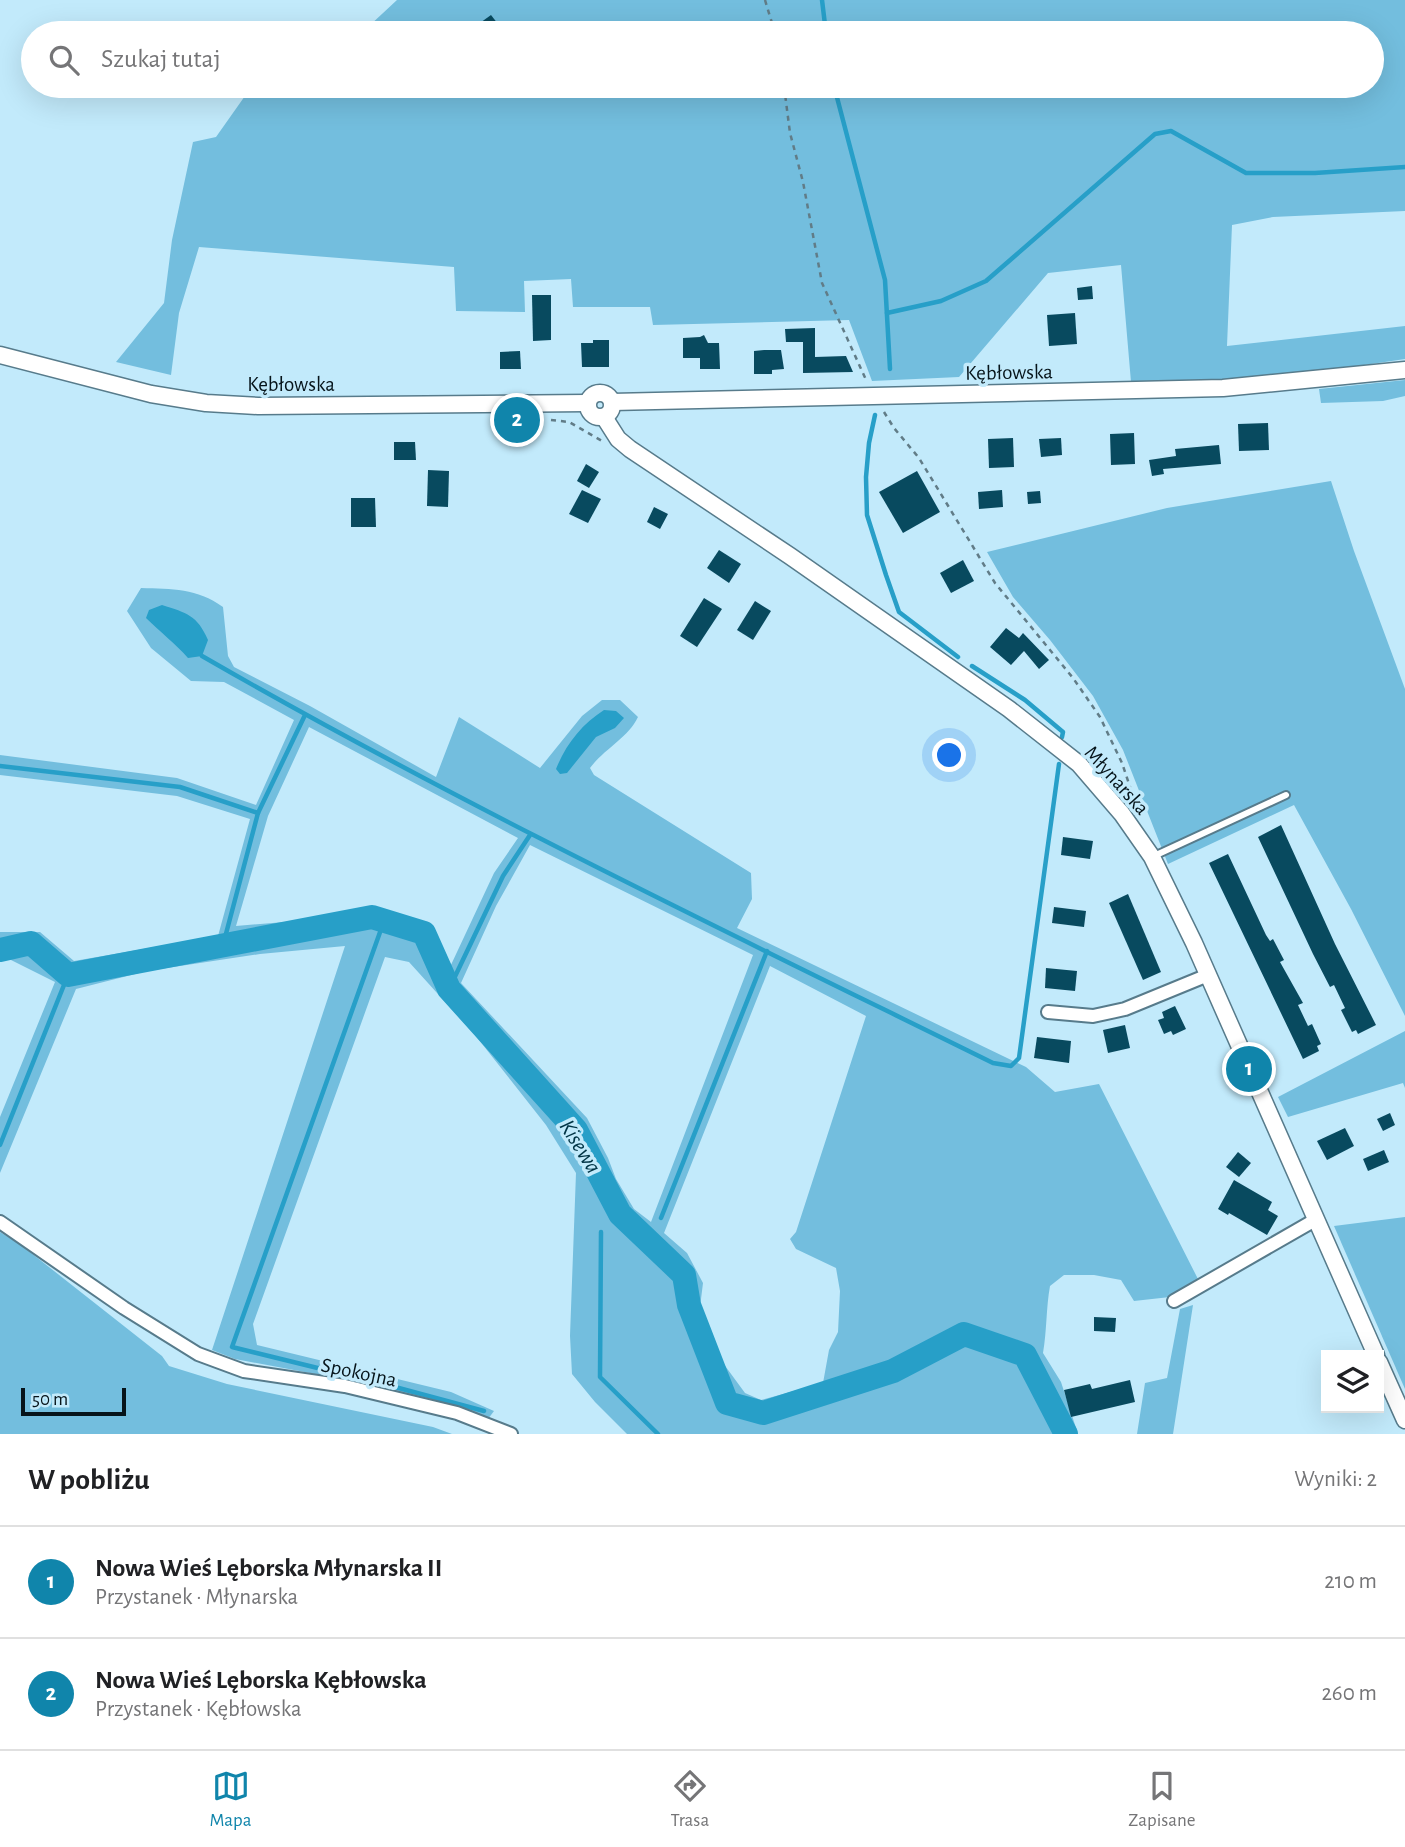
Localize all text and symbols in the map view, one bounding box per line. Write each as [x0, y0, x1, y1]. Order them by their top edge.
search box [21, 21, 1384, 98]
icon: search [45, 41, 83, 79]
text: Szukaj tutaj [101, 46, 221, 72]
street label: Kębłowska [965, 361, 1053, 384]
street label: Kębłowska [247, 374, 335, 395]
pin: 2 [494, 394, 540, 446]
your location [932, 738, 966, 772]
street label: Młynarska [1080, 742, 1153, 819]
pin: 1 [1226, 1043, 1272, 1095]
water label: Kisewa [554, 1116, 605, 1178]
map controls [1321, 1350, 1384, 1413]
button: layers [1321, 1350, 1384, 1413]
street label: Spokojna [319, 1354, 399, 1391]
scale bar [21, 1385, 126, 1417]
text: 50 m [32, 1390, 68, 1409]
text: W pobliżu [28, 1465, 150, 1495]
text: Wyniki: 2 [1294, 1468, 1377, 1491]
text: Nowa Wieś Lęborska Młynarska II [95, 1555, 442, 1581]
text: 1 [47, 1570, 55, 1593]
text: 210 m [1324, 1570, 1377, 1593]
text: Przystanek · Młynarska [95, 1586, 298, 1609]
text: Nowa Wieś Lęborska Kębłowska [95, 1667, 427, 1693]
text: 2 [46, 1682, 56, 1705]
text: 260 m [1321, 1682, 1377, 1705]
text: Przystanek · Kębłowska [95, 1698, 302, 1721]
tab: Mapa [210, 1767, 252, 1832]
tab: Trasa [671, 1767, 709, 1832]
tab: Zapisane [1128, 1767, 1195, 1832]

